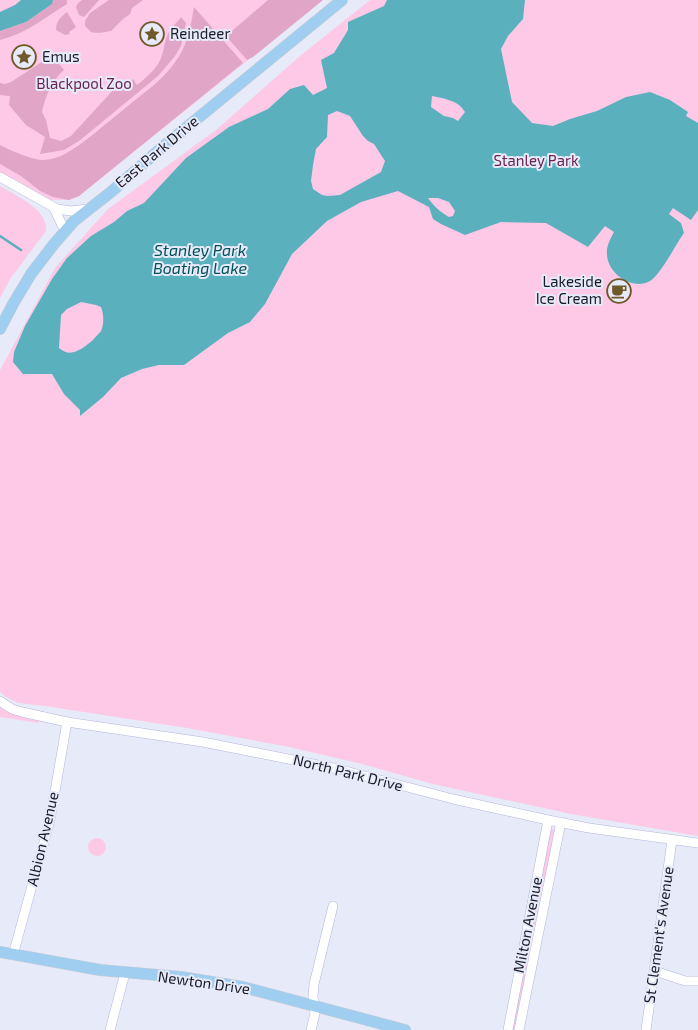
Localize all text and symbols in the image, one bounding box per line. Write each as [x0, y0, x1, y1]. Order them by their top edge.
place icon: Reindeer [139, 21, 165, 47]
place label: Reindeer [170, 24, 230, 42]
place icon: Emus [11, 44, 37, 70]
place label: Emus [42, 47, 80, 65]
park label: Blackpool Zoo [36, 74, 132, 92]
street label: East Park Drive [111, 111, 202, 191]
park label: Stanley Park [493, 151, 579, 169]
water label: Stanley Park Boating Lake [153, 240, 247, 277]
place label: Lakeside Ice Cream [536, 272, 602, 307]
cafe icon: Lakeside Ice Cream [606, 278, 632, 304]
street label: North Park Drive [292, 750, 405, 794]
street label: Albion Avenue [22, 790, 62, 888]
street label: St Clement's Avenue [639, 865, 677, 1004]
street label: Milton Avenue [509, 875, 545, 974]
street label: Newton Drive [157, 967, 251, 997]

